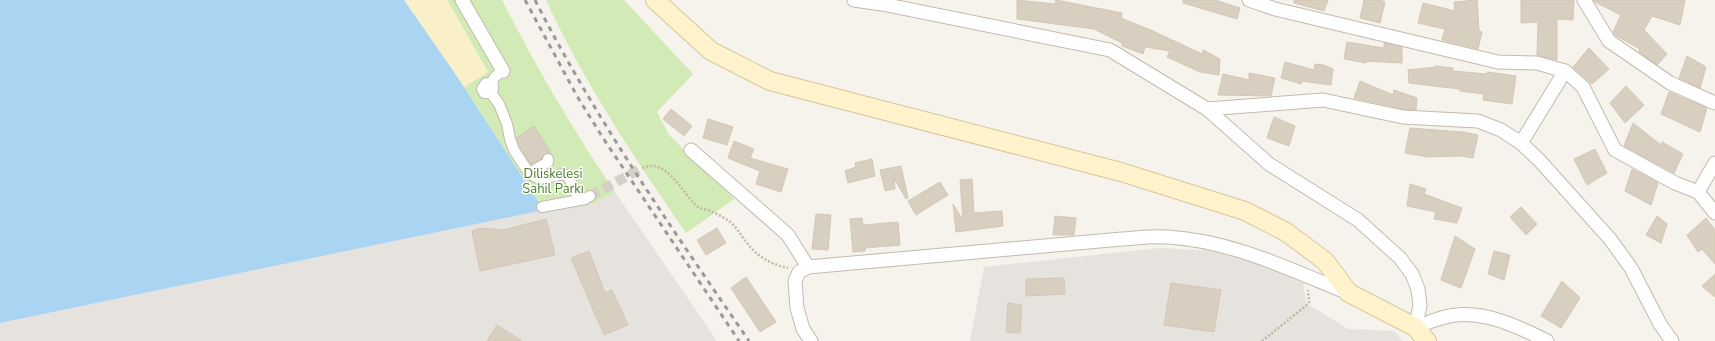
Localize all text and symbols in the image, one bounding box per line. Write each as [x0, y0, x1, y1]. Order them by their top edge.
park label: Diliskelesi Sahil Parkı [522, 165, 584, 198]

